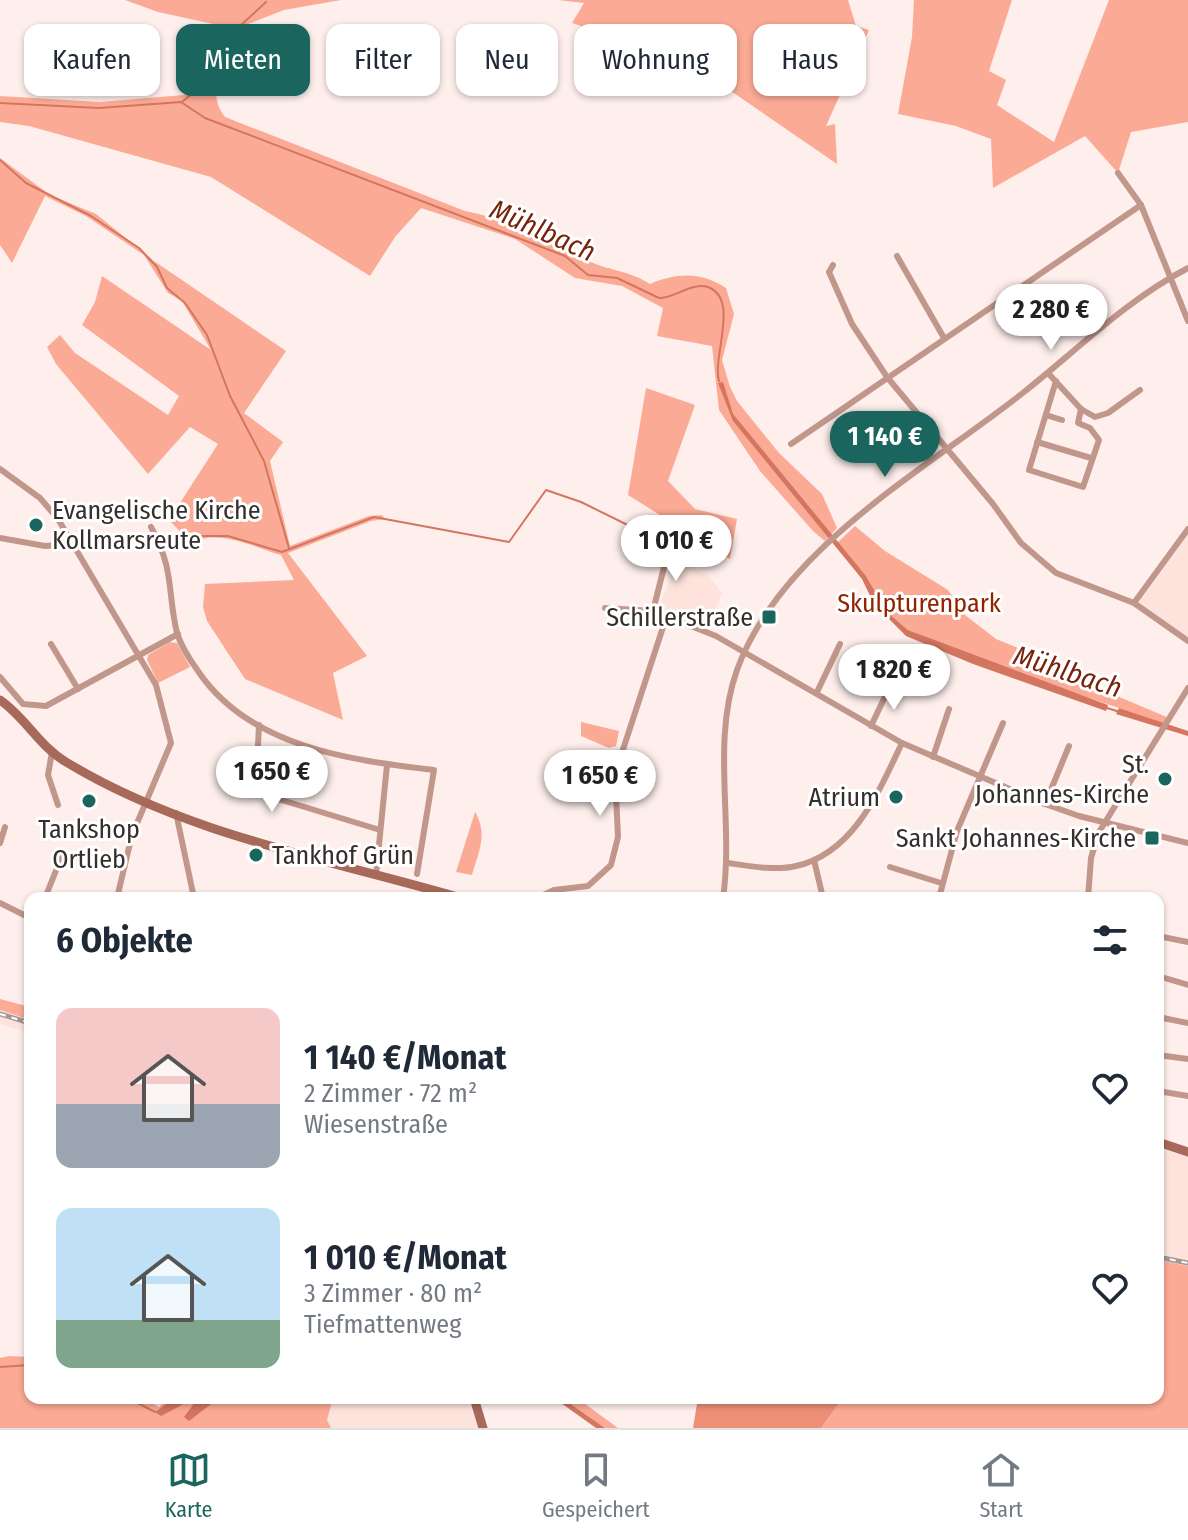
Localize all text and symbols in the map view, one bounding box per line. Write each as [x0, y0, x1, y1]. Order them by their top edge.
chip: Kaufen [24, 24, 160, 96]
chip: Mieten [176, 24, 310, 96]
chip: Filter [326, 24, 440, 96]
chip: Neu [456, 24, 558, 96]
chip: Wohnung [574, 24, 737, 96]
chip: Haus [753, 24, 866, 96]
water label: Mühlbach [485, 193, 601, 268]
pin: 2 280 € [977, 284, 1125, 352]
text: 2 280 € [1013, 294, 1089, 325]
pin: 1 140 € [811, 411, 959, 479]
text: 1 140 € [848, 421, 922, 452]
place label: Evangelische Kirche Kollmarsreute [52, 495, 261, 556]
pin: 1 010 € [602, 515, 750, 583]
marker: Evangelische Kirche Kollmarsreute [27, 516, 45, 534]
text: 1 010 € [639, 525, 713, 556]
park label: Skulpturenpark [837, 588, 1002, 619]
place label: Schillerstraße [606, 602, 753, 633]
marker: Schillerstraße [760, 608, 778, 626]
water label: Mühlbach [1009, 638, 1126, 704]
pin: 1 820 € [820, 644, 968, 712]
text: 1 820 € [856, 654, 932, 685]
pin: 1 650 € [198, 746, 346, 814]
place label: St. Johannes-Kirche [975, 749, 1149, 810]
pin: 1 650 € [526, 750, 674, 818]
text: 1 650 € [234, 756, 310, 787]
text: 1 650 € [562, 760, 638, 791]
marker: St. Johannes-Kirche [1156, 770, 1174, 788]
place label: Atrium [809, 782, 880, 813]
marker: Atrium [887, 788, 905, 806]
marker: Tankshop Ortlieb [80, 792, 98, 810]
place label: Tankshop Ortlieb [38, 814, 140, 875]
place label: Sankt Johannes-Kirche [896, 823, 1136, 854]
marker: Sankt Johannes-Kirche [1143, 829, 1161, 847]
place label: Tankhof Grün [272, 840, 414, 871]
marker: Tankhof Grün [247, 846, 265, 864]
icon: filters [1088, 918, 1132, 962]
text: 6 Objekte [56, 920, 193, 961]
text: 1 140 €/Monat [304, 1037, 506, 1078]
icon: home [120, 1040, 216, 1136]
icon: heart [1088, 1066, 1132, 1110]
text: 2 Zimmer · 72 m² [304, 1078, 477, 1109]
text: Wiesenstraße [304, 1109, 448, 1140]
text: 1 010 €/Monat [304, 1237, 507, 1278]
icon: home [120, 1240, 216, 1336]
icon: heart [1088, 1266, 1132, 1310]
text: 3 Zimmer · 80 m² [304, 1278, 482, 1309]
text: Tiefmattenweg [304, 1309, 461, 1340]
tab: Karte [165, 1448, 212, 1523]
tab: Gespeichert [542, 1448, 650, 1523]
tab: Start [979, 1448, 1023, 1523]

